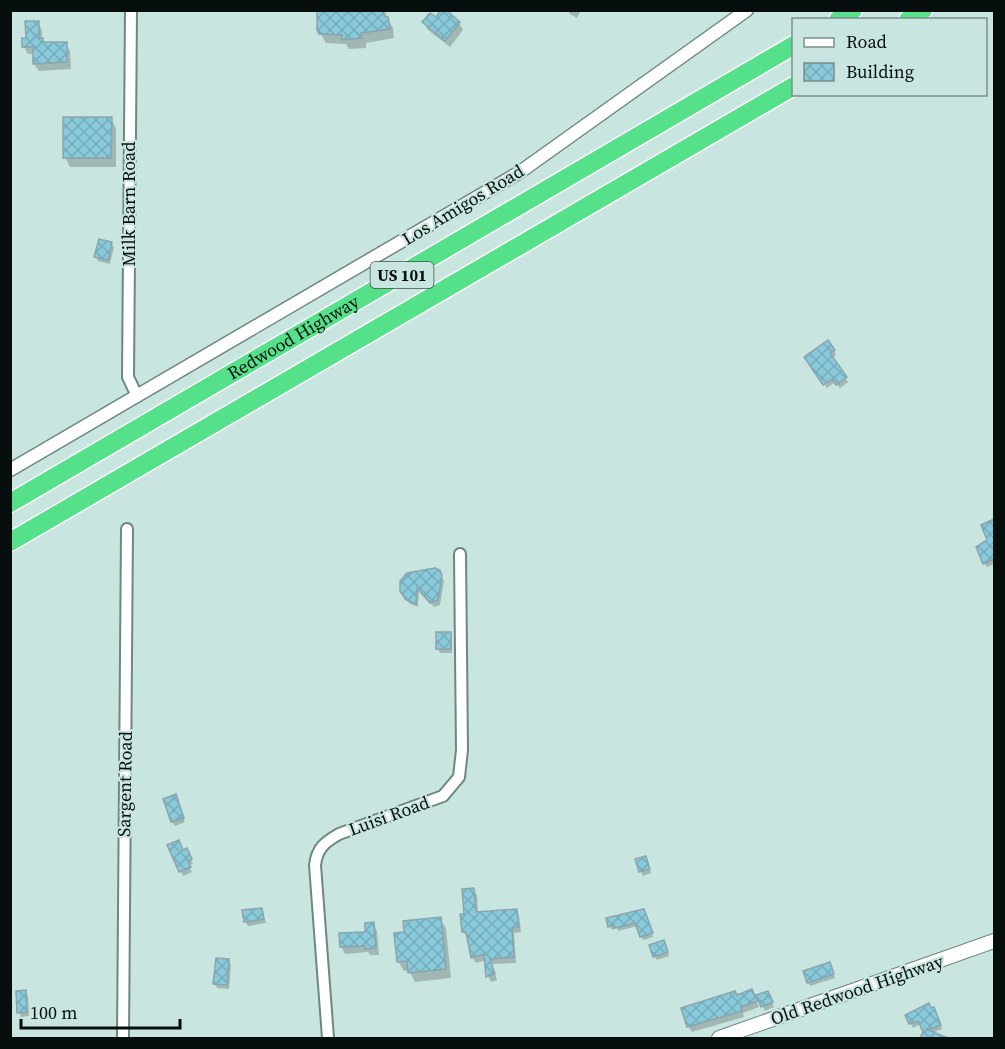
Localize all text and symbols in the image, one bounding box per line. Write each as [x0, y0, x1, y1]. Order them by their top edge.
legend [792, 18, 987, 96]
text: Road [846, 29, 887, 54]
text: Building [846, 59, 914, 84]
street label: Milk Barn Road [116, 142, 141, 266]
street label: Los Amigos Road [397, 158, 528, 251]
road number: US 101 [370, 262, 434, 288]
street label: Redwood Highway [222, 288, 364, 386]
street label: Sargent Road [111, 731, 138, 837]
street label: Luisi Road [345, 789, 433, 842]
street label: Old Redwood Highway [767, 948, 947, 1031]
scale bar [21, 992, 180, 1030]
text: 100 m [30, 1000, 77, 1025]

